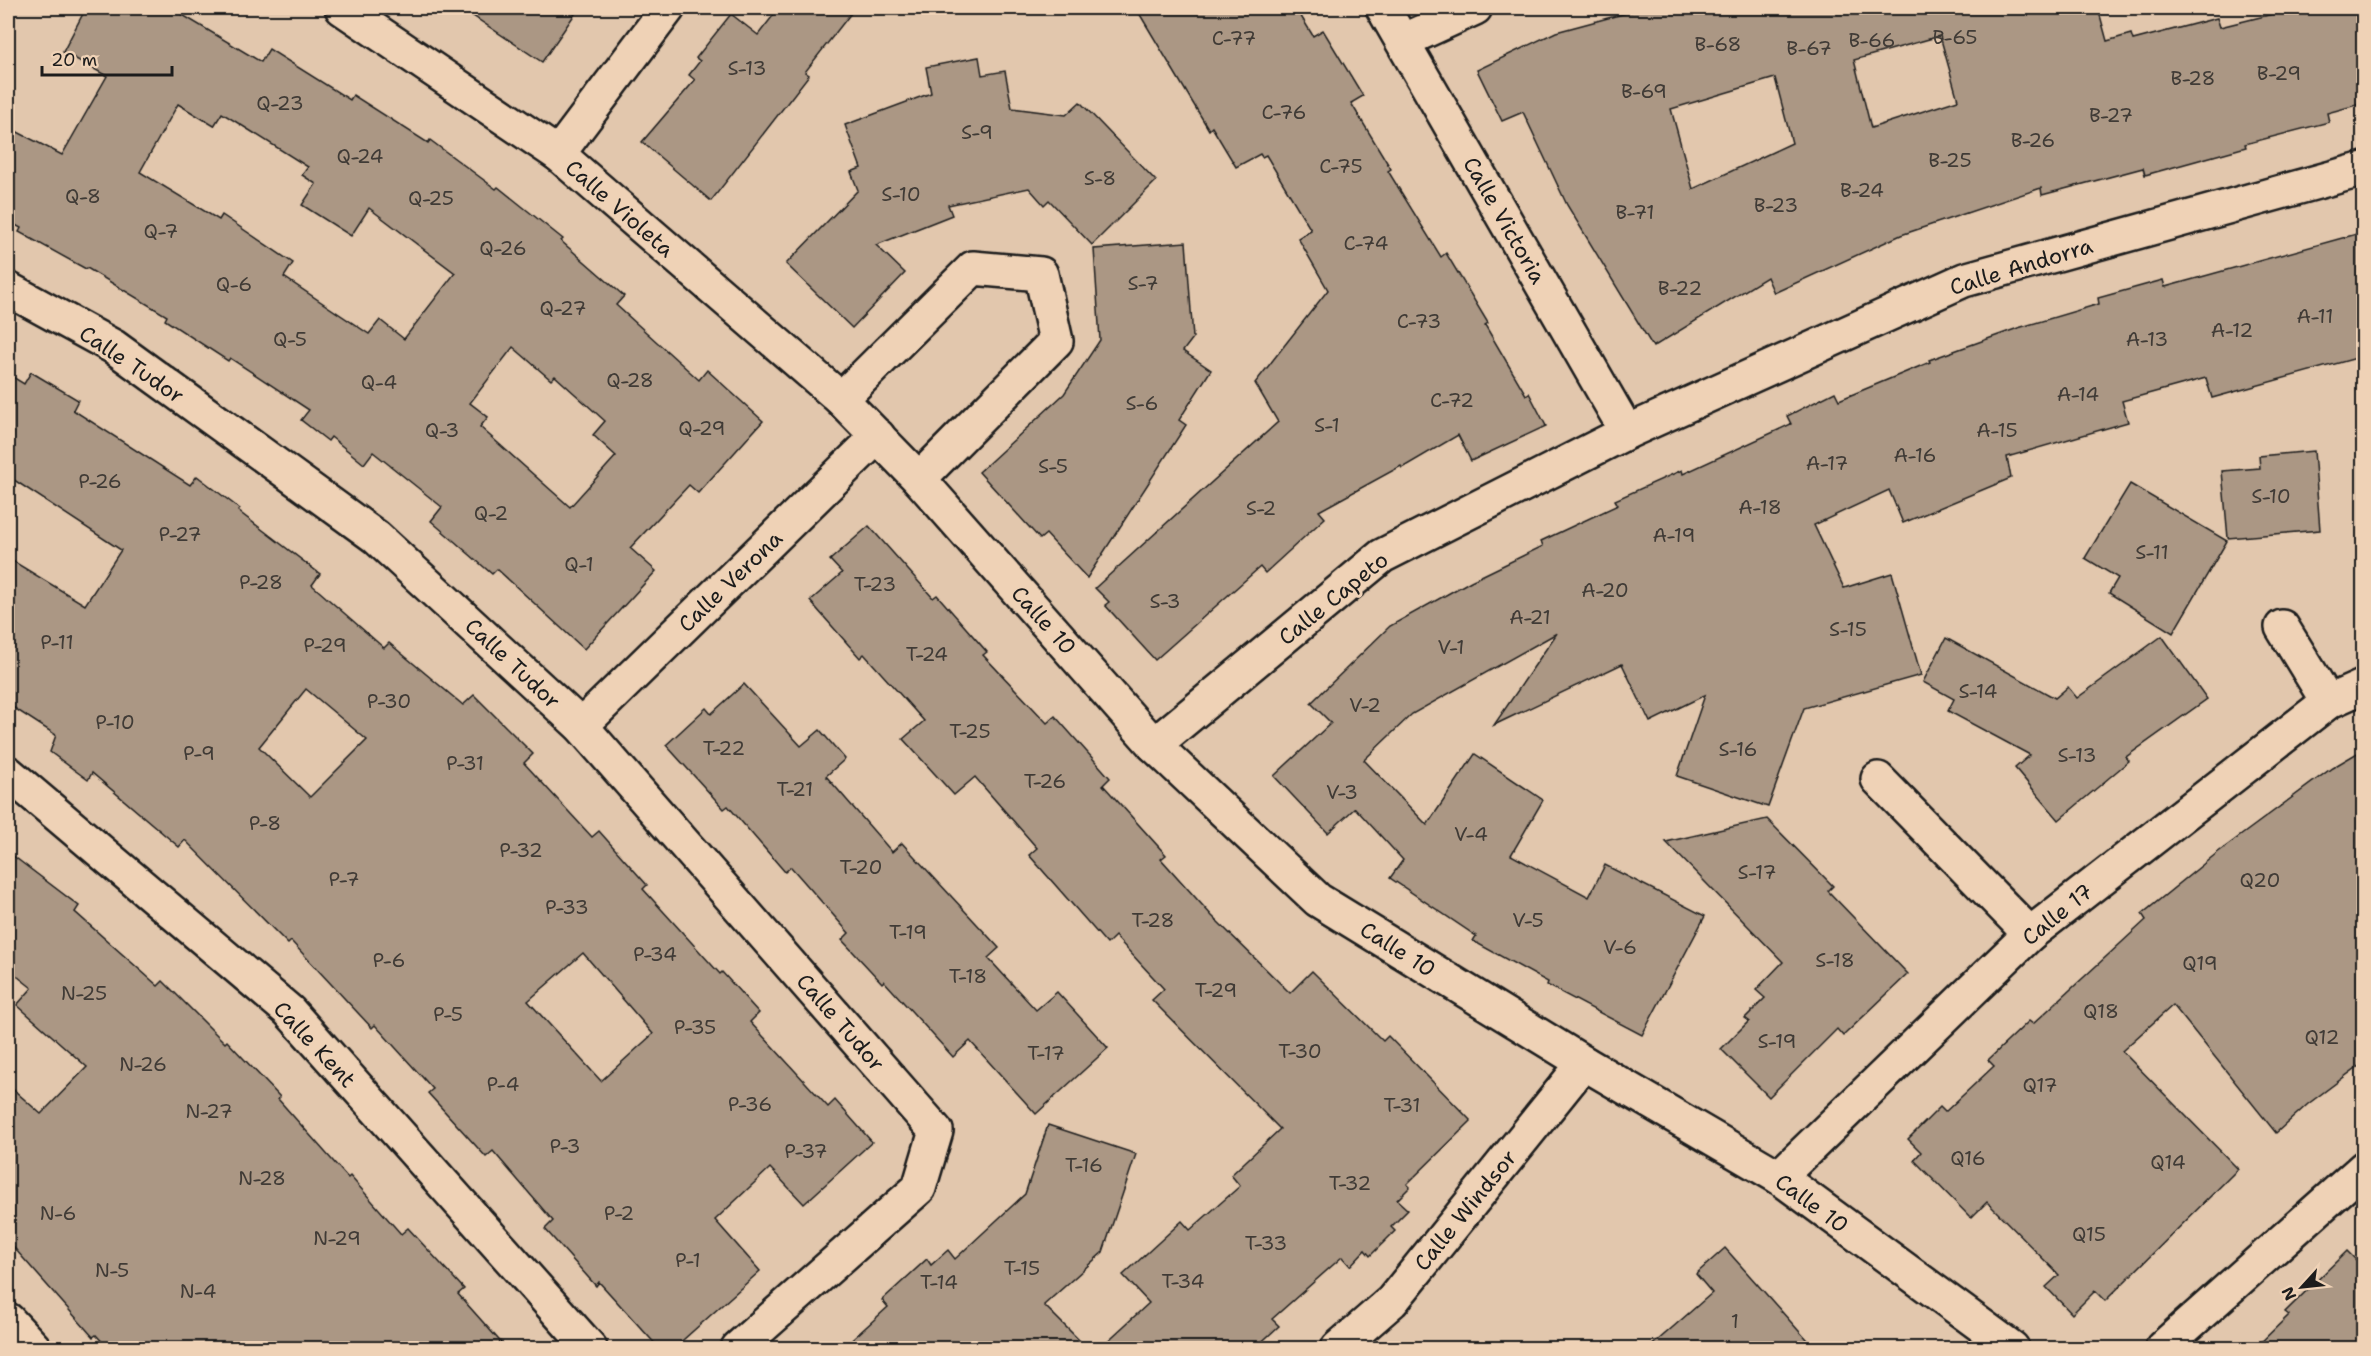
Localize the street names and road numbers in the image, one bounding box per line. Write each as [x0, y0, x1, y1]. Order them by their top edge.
street label: Calle Victoria [1456, 151, 1553, 289]
street label: Calle Violeta [559, 153, 680, 264]
street label: Calle Andorra [1946, 231, 2097, 302]
street label: Calle Tudor [74, 319, 190, 410]
street label: Calle Verona [672, 524, 789, 639]
street label: Calle Capeto [1272, 545, 1394, 652]
street label: Calle 10 [1005, 580, 1082, 661]
street label: Calle Tudor [459, 612, 567, 715]
street label: Calle 17 [2016, 877, 2099, 952]
street label: Calle 10 [1355, 915, 1441, 984]
street label: Calle Tudor [790, 967, 891, 1077]
street label: Calle Kent [267, 995, 362, 1094]
street label: Calle Windsor [1408, 1144, 1523, 1277]
street label: Calle 10 [1769, 1167, 1854, 1240]

